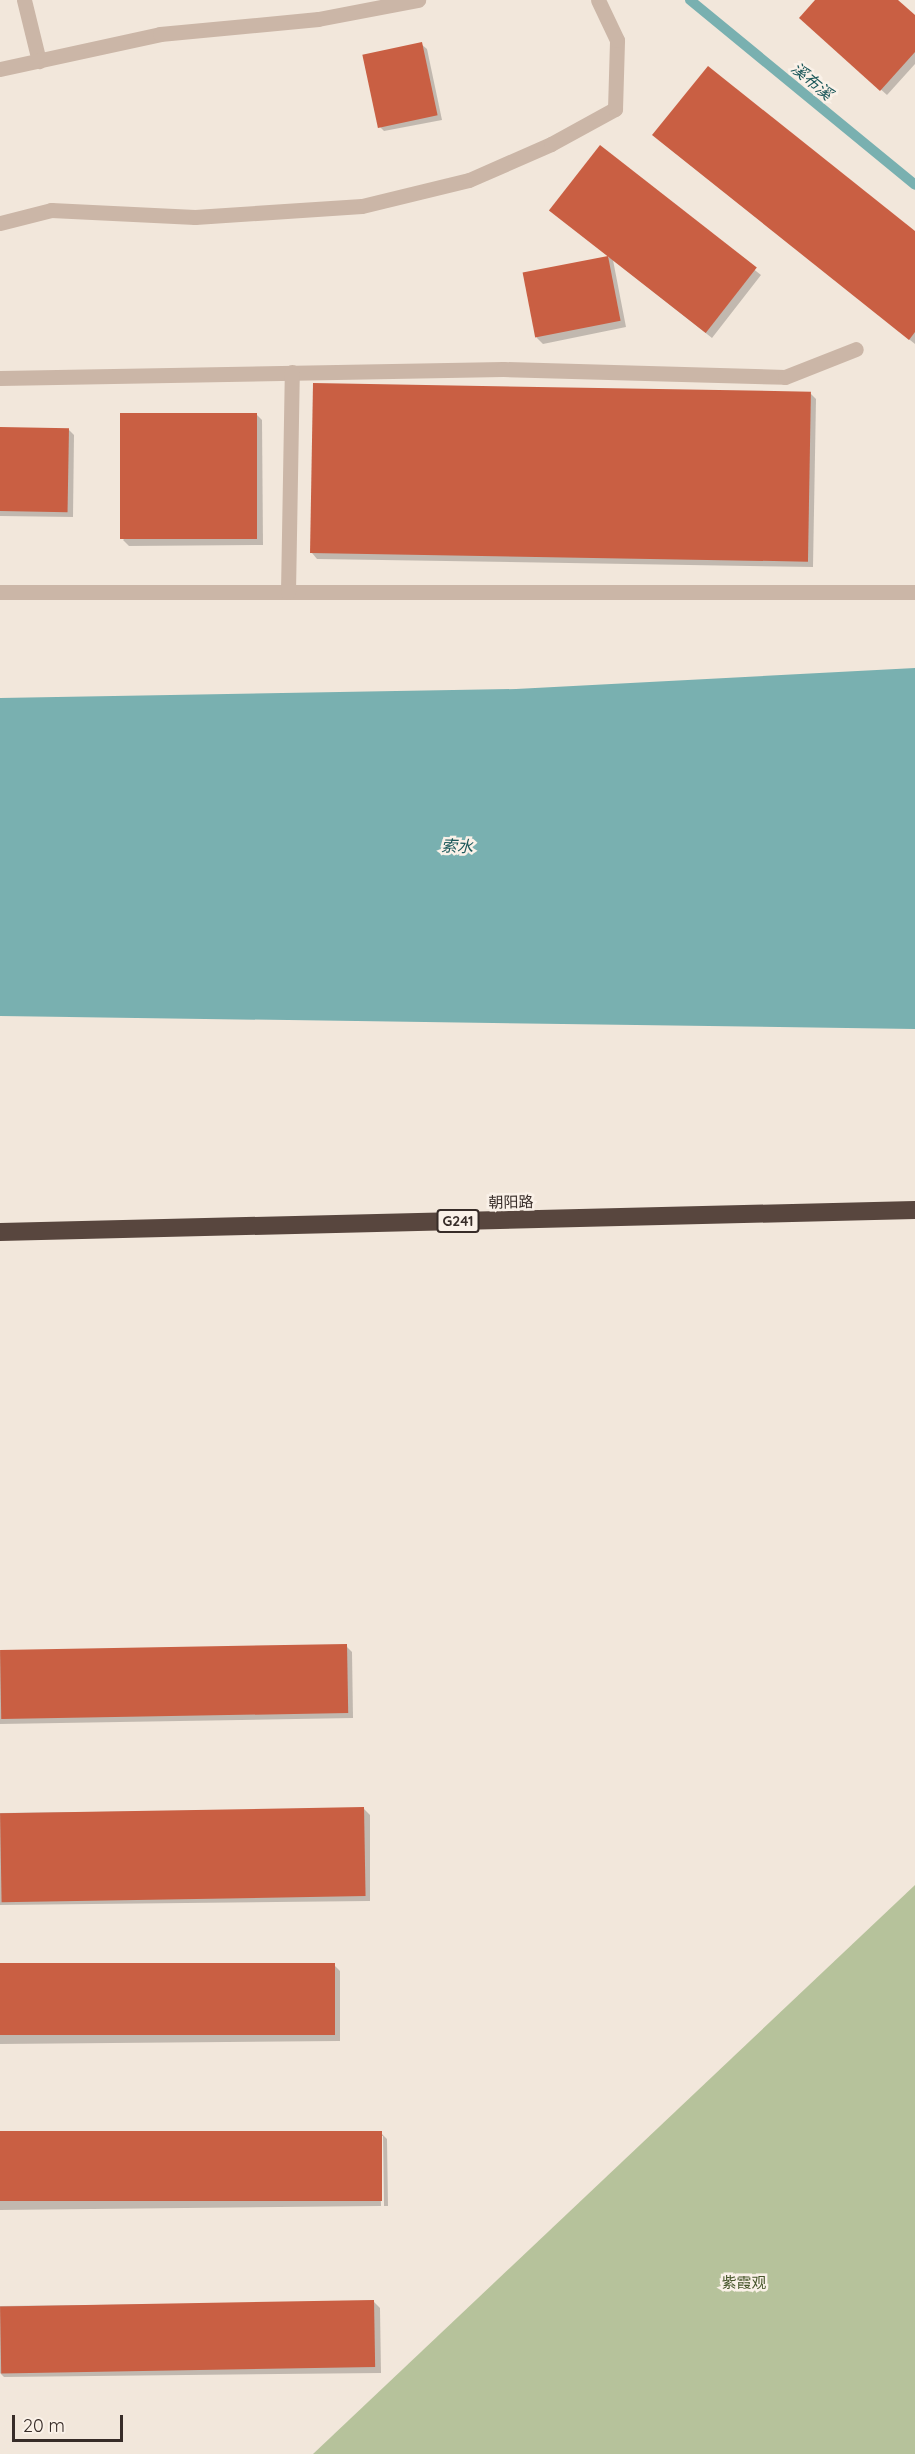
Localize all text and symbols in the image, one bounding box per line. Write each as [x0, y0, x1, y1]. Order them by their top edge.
water label: 溪布溪 [787, 58, 837, 104]
water label: 索水 [441, 836, 473, 856]
street label: 朝阳路 [488, 1193, 534, 1211]
road number: G241 [436, 1210, 480, 1232]
park label: 紫霞观 [722, 2274, 766, 2292]
scale bar [15, 2403, 126, 2441]
text: 20 m [23, 2414, 65, 2437]

